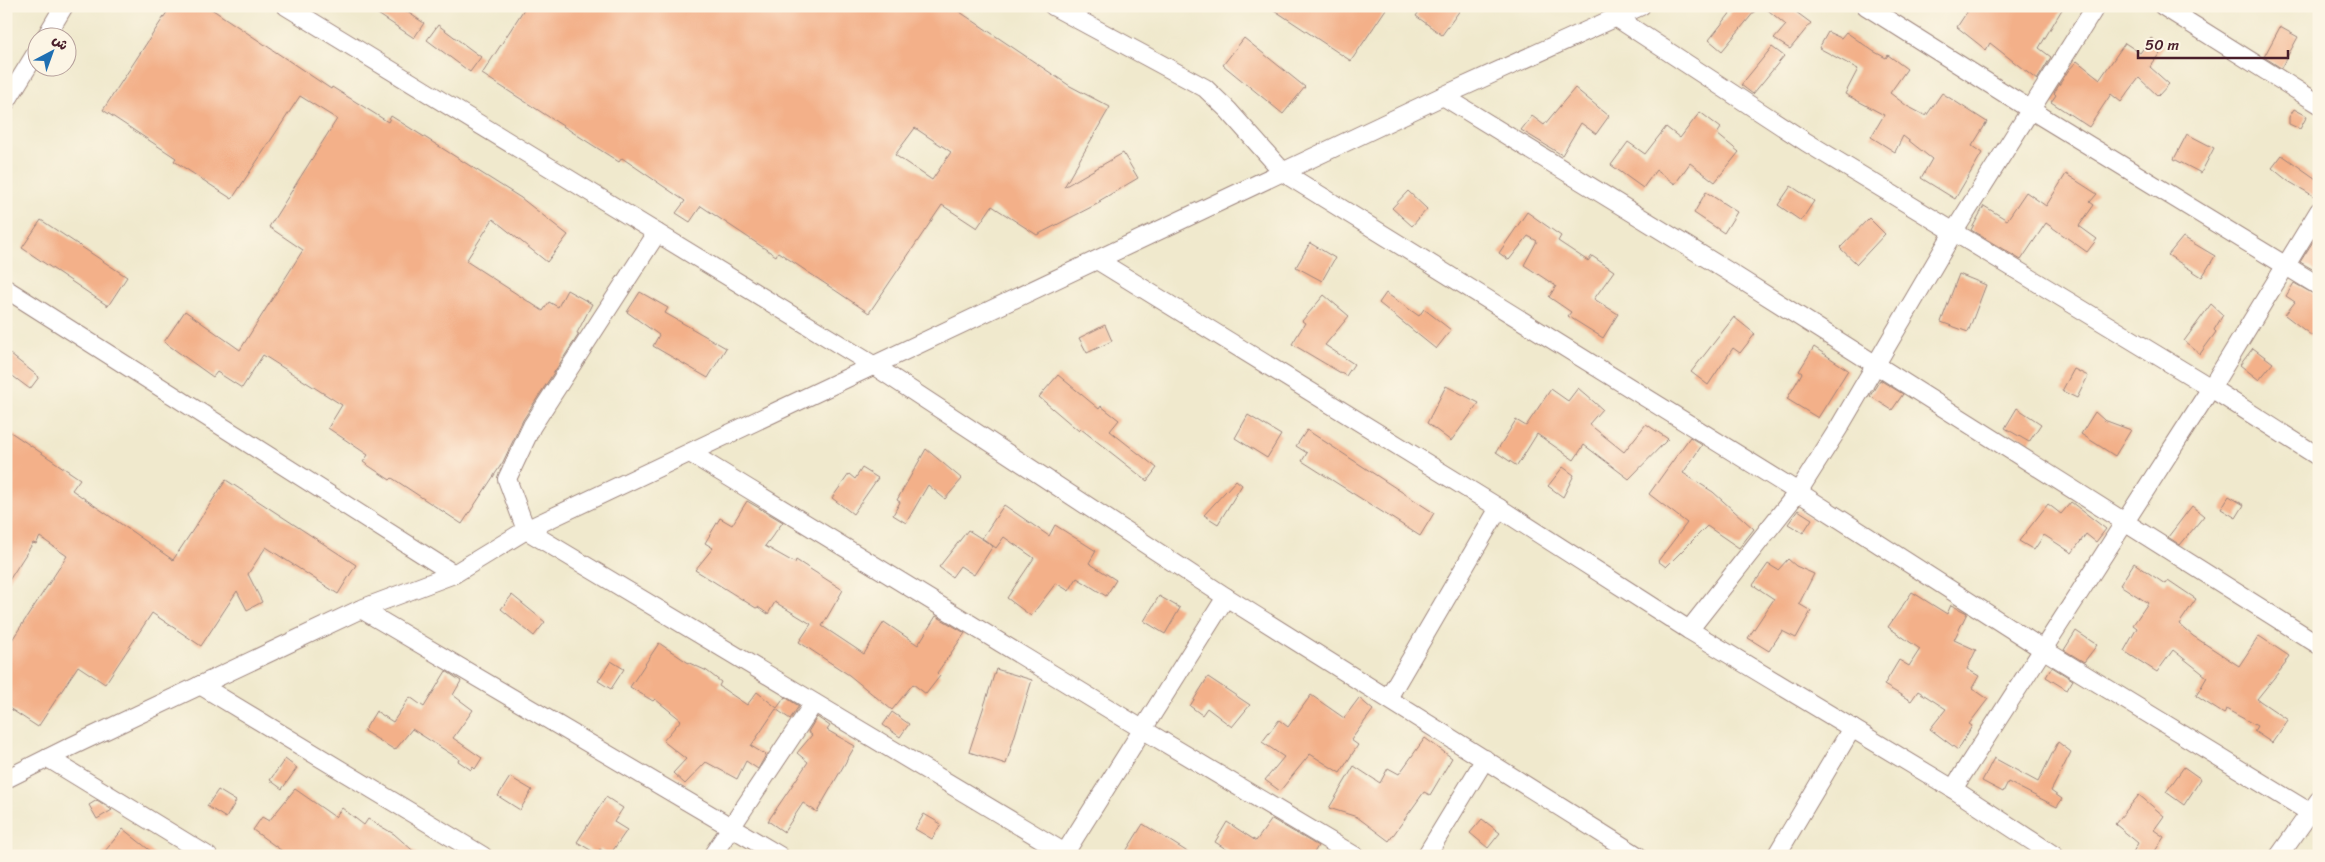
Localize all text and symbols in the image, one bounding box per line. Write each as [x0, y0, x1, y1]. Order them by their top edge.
north arrow [28, 28, 78, 78]
text: ش [46, 28, 74, 57]
scale bar [2138, 28, 2288, 60]
text: 50 m [2145, 32, 2180, 58]

